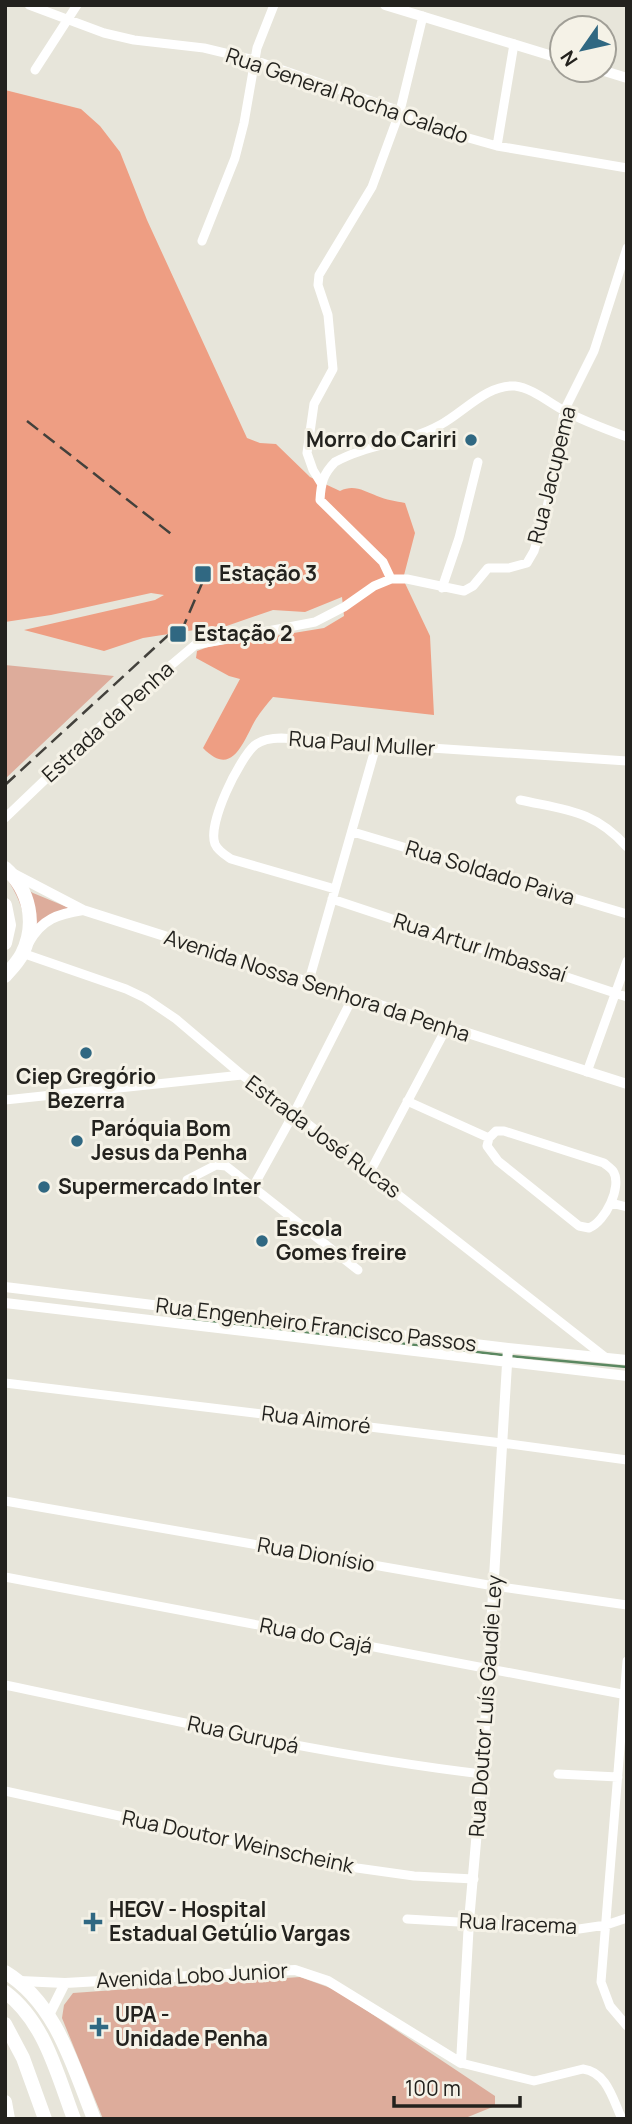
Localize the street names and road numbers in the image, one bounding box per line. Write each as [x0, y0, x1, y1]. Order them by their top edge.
street label: Rua General Rocha Calado [222, 40, 472, 150]
street label: Rua Jacupema [520, 403, 582, 547]
street label: Estrada da Penha [36, 655, 179, 788]
street label: Rua Paul Muller [288, 724, 437, 762]
street label: Rua Soldado Paiva [402, 833, 578, 911]
street label: Rua Artur Imbassaí [390, 906, 571, 988]
street label: Avenida Nossa Senhora da Penha [161, 922, 474, 1048]
street label: Estrada José Rucas [240, 1068, 407, 1204]
street label: Rua Engenheiro Francisco Passos [154, 1290, 478, 1358]
street label: Rua Aimoré [260, 1398, 372, 1440]
street label: Rua Dionísio [255, 1530, 377, 1578]
street label: Rua Doutor Luís Gaudie Ley [462, 1574, 508, 1838]
street label: Rua do Cajá [257, 1610, 375, 1660]
street label: Rua Gurupá [185, 1709, 301, 1759]
street label: Rua Doutor Weinscheink [120, 1803, 357, 1879]
street label: Rua Iracema [458, 1906, 578, 1940]
street label: Avenida Lobo Junior [95, 1956, 289, 1994]

